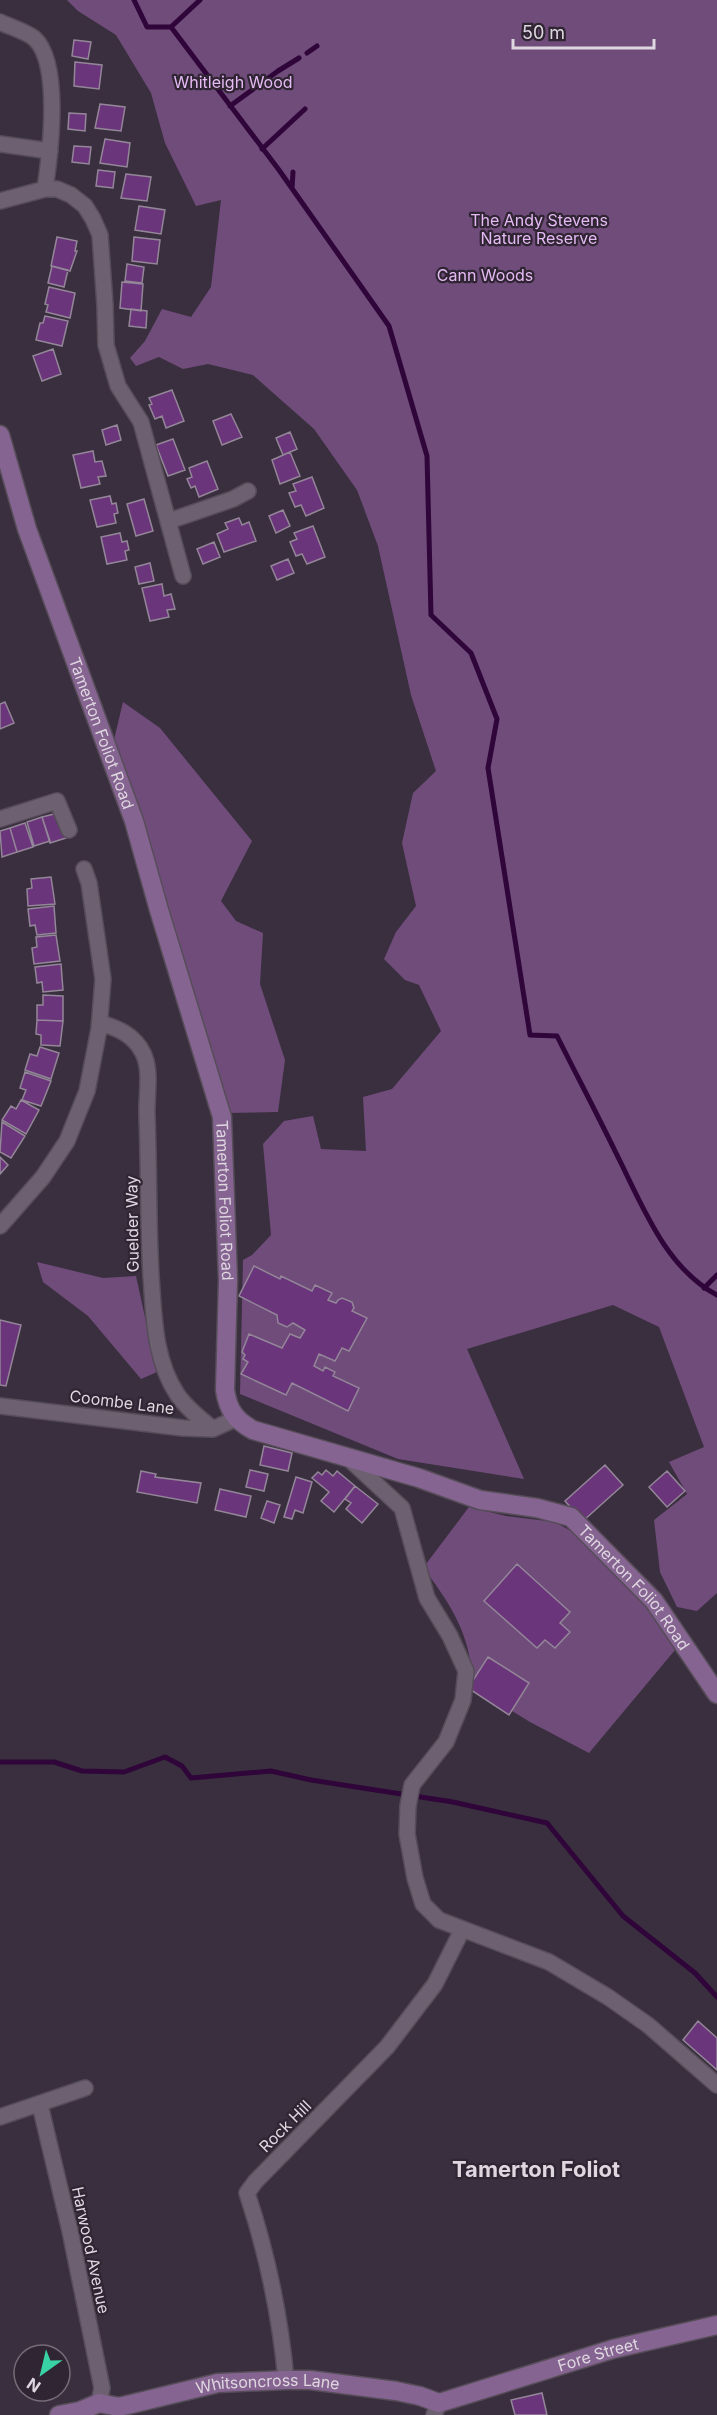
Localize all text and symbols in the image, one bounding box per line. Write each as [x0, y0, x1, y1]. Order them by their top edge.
scale bar [513, 12, 654, 50]
text: 50 m [522, 22, 565, 43]
park label: Whitleigh Wood [173, 72, 293, 92]
park label: The Andy Stevens Nature Reserve [470, 210, 608, 248]
park label: Cann Woods [437, 265, 533, 285]
street label: Tamerton Foliot Road [65, 654, 139, 812]
street label: Tamerton Foliot Road [212, 1120, 238, 1281]
street label: Guelder Way [121, 1175, 143, 1273]
street label: Coombe Lane [69, 1386, 175, 1418]
street label: Tamerton Foliot Road [574, 1520, 694, 1654]
street label: Rock Hill [255, 2096, 315, 2156]
district label: Tamerton Foliot [452, 2156, 620, 2182]
street label: Harwood Avenue [68, 2185, 114, 2315]
street label: Fore Street [555, 2333, 640, 2376]
north arrow [12, 2343, 72, 2403]
street label: Whitsoncross Lane [194, 2370, 341, 2398]
text: N [23, 2374, 44, 2397]

